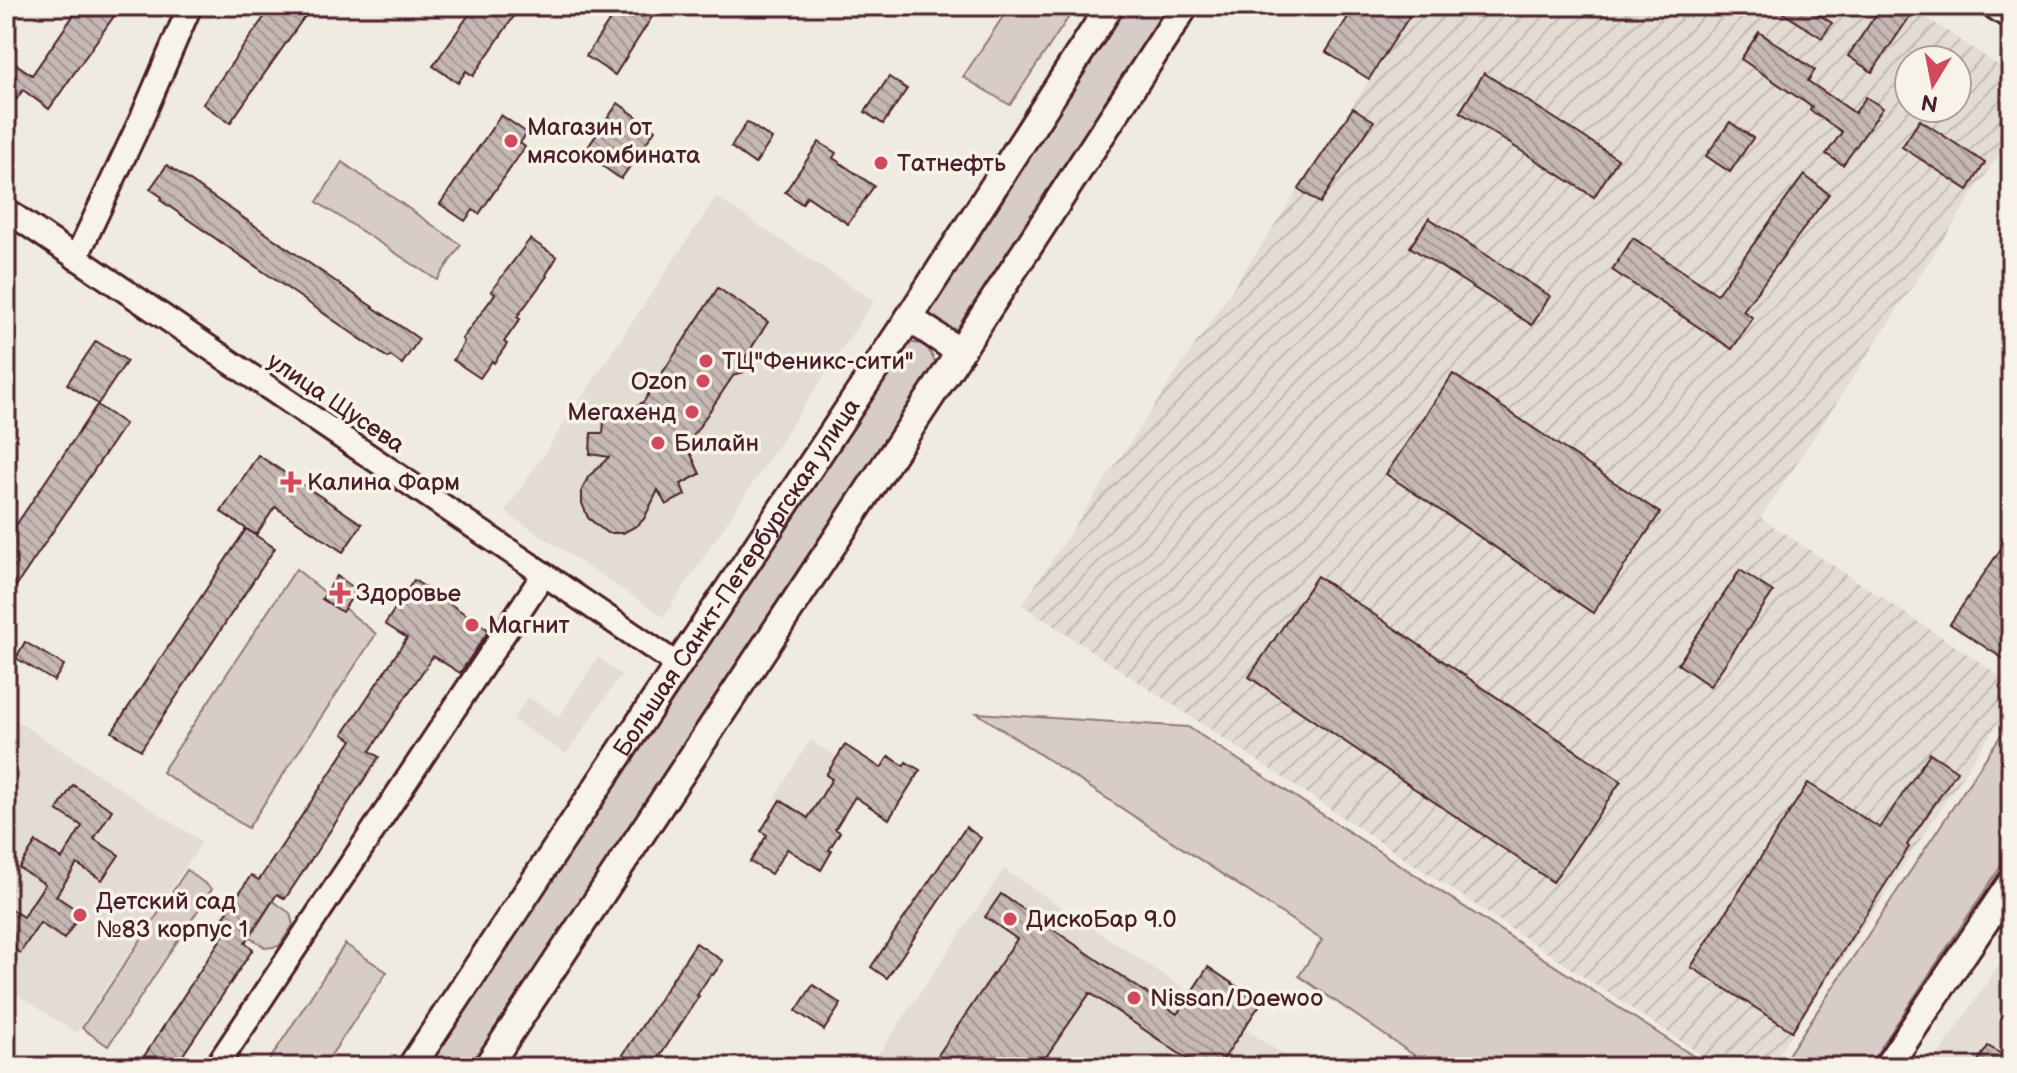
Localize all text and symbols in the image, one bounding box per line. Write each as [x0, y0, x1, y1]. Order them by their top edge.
north arrow [1893, 44, 1973, 124]
text: N [1919, 87, 1940, 117]
place label: Магазин от мясокомбината [527, 113, 700, 170]
marker: Магазин от мясокомбината [502, 132, 520, 150]
place label: Татнефть [897, 149, 1006, 178]
marker: Татнефть [872, 154, 890, 172]
street label: улица Щусева [262, 346, 410, 460]
place label: ТЦ"Феникс-сити" [722, 347, 914, 376]
marker: ТЦ"Феникс-сити" [697, 352, 715, 370]
place label: Ozon [631, 367, 687, 396]
marker: Ozon [694, 372, 712, 390]
street label: Большая Санкт-Петербургская улица [607, 393, 866, 762]
place label: Мегахенд [567, 398, 676, 427]
marker: Мегахенд [683, 403, 701, 421]
place label: Билайн [674, 429, 759, 458]
marker: Билайн [649, 434, 667, 452]
place label: Калина Фарм [307, 468, 460, 497]
marker: Калина Фарм [282, 473, 300, 491]
place label: Здоровье [356, 579, 461, 608]
marker: Здоровье [331, 584, 349, 602]
place label: Магнит [488, 611, 570, 640]
marker: Магнит [463, 616, 481, 634]
place label: Детский сад №83 корпус 1 [96, 887, 248, 944]
place label: ДискоБар 9.0 [1026, 905, 1177, 934]
marker: Детский сад №83 корпус 1 [71, 906, 89, 924]
marker: ДискоБар 9.0 [1001, 910, 1019, 928]
place label: Nissan/Daewoo [1150, 984, 1324, 1013]
marker: Nissan/Daewoo [1125, 989, 1143, 1007]

